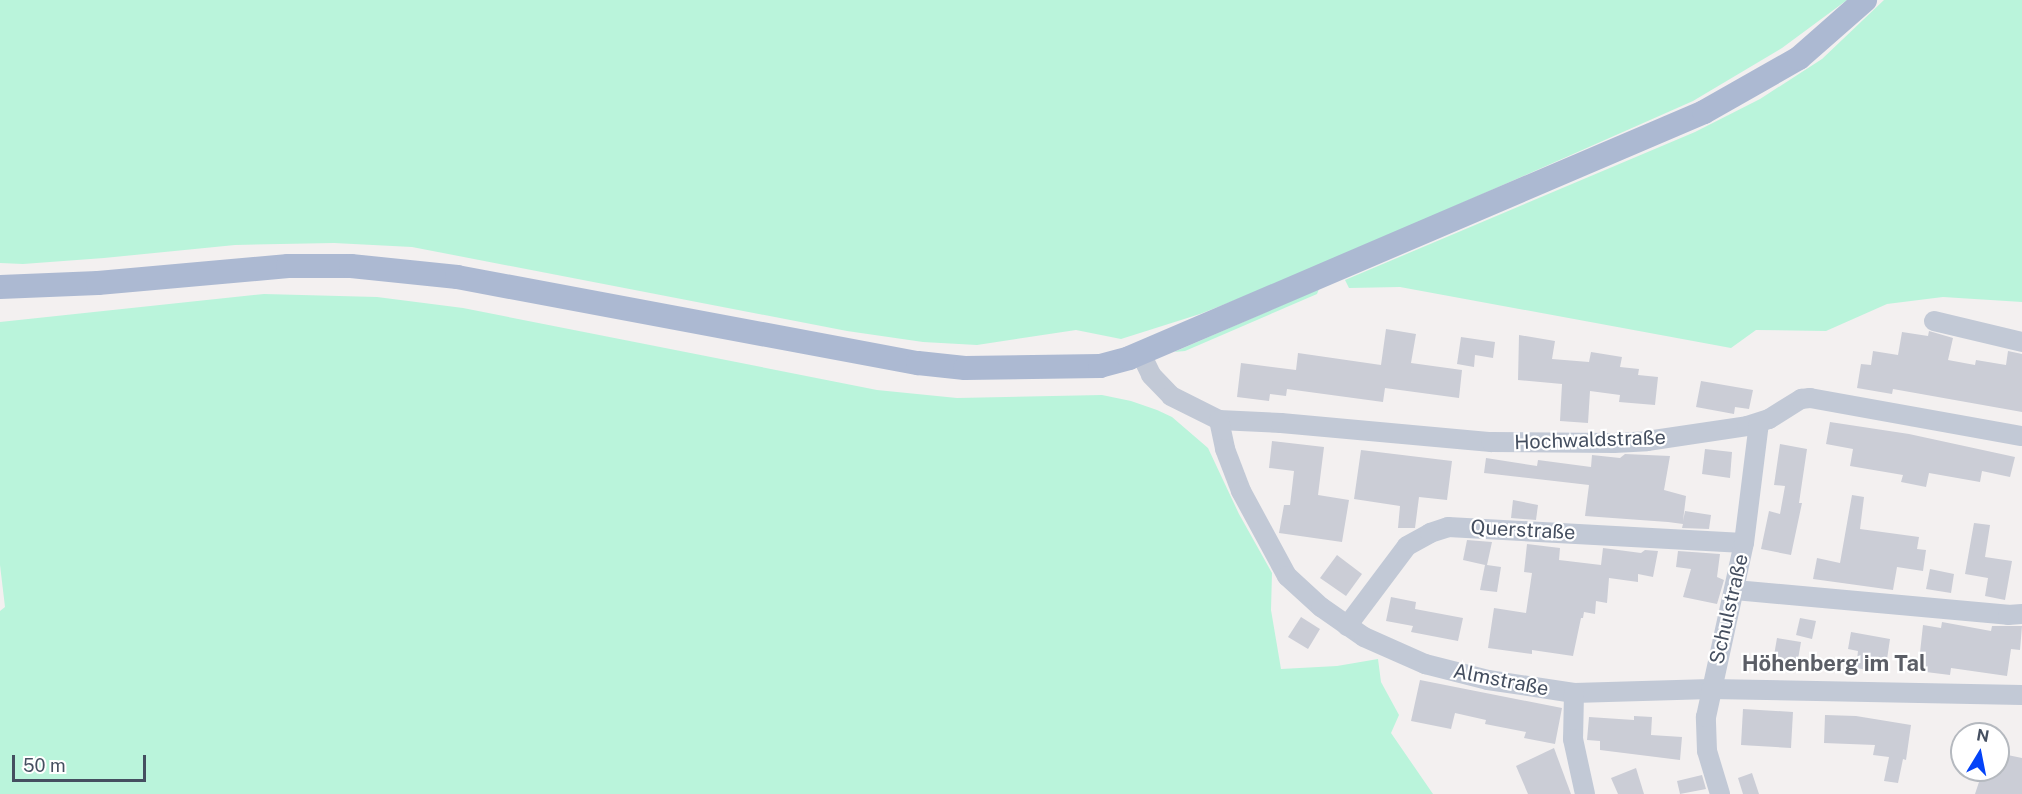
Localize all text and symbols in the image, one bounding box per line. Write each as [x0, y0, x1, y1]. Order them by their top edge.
street label: Hochwaldstraße [1514, 425, 1666, 455]
street label: Querstraße [1470, 515, 1576, 545]
street label: Schulstraße [1705, 552, 1753, 666]
district label: Höhenberg im Tal [1742, 651, 1926, 677]
street label: Almstraße [1451, 659, 1551, 701]
north arrow [1950, 722, 2010, 782]
text: N [1975, 725, 1991, 746]
scale bar [15, 743, 148, 781]
text: 50 m [23, 755, 66, 776]

